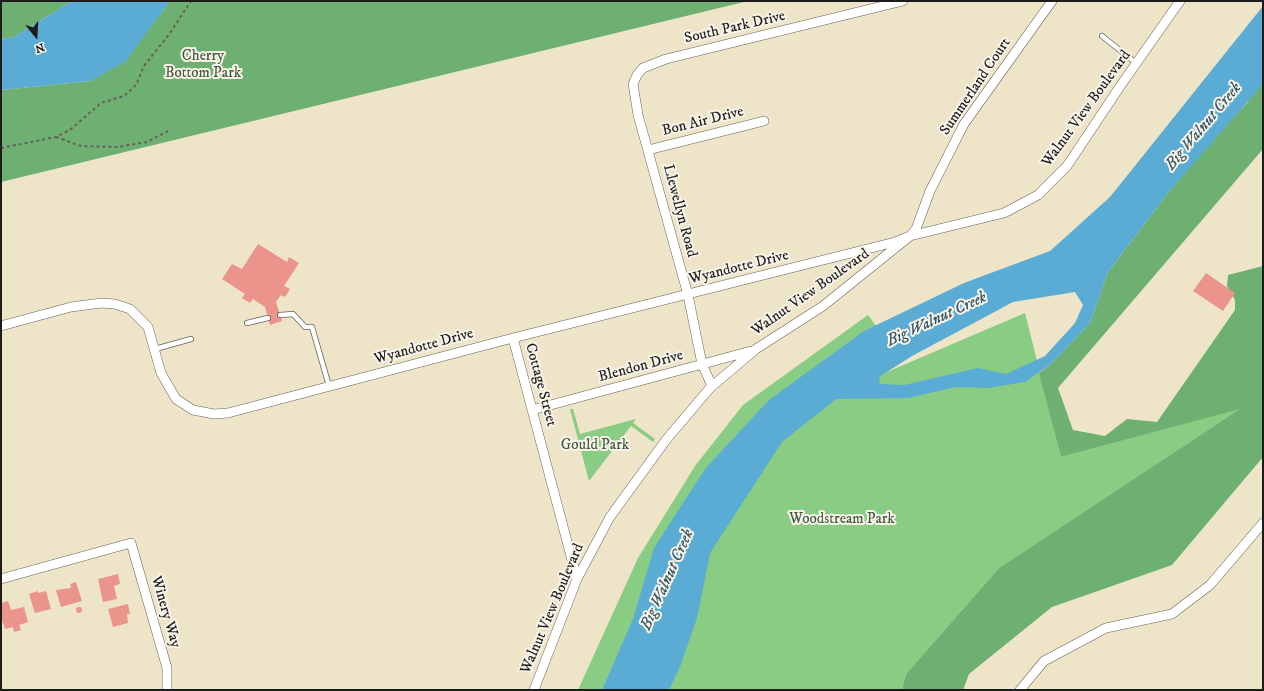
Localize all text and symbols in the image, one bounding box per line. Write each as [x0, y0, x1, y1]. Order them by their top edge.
street label: South Park Drive [683, 8, 787, 48]
north arrow [16, 16, 56, 56]
street label: Summerland Court [937, 35, 1015, 139]
text: N [33, 39, 46, 55]
street label: Walnut View Boulevard [1039, 47, 1135, 171]
park label: Cherry Bottom Park [165, 48, 241, 83]
water label: Big Walnut Creek [1162, 79, 1246, 175]
street label: Bon Air Drive [660, 103, 746, 141]
street label: Llewellyn Road [658, 163, 700, 259]
street label: Walnut View Boulevard [749, 246, 873, 340]
street label: Wyandotte Drive [687, 247, 791, 289]
water label: Big Walnut Creek [884, 288, 990, 352]
street label: Wyandotte Drive [372, 325, 476, 369]
street label: Cottage Street [520, 341, 560, 429]
street label: Blendon Drive [597, 347, 685, 387]
park label: Gould Park [561, 437, 629, 455]
park label: Woodstream Park [789, 511, 895, 529]
water label: Big Walnut Creek [637, 527, 699, 633]
street label: Walnut View Boulevard [517, 541, 589, 677]
street label: Winery Way [146, 574, 184, 650]

